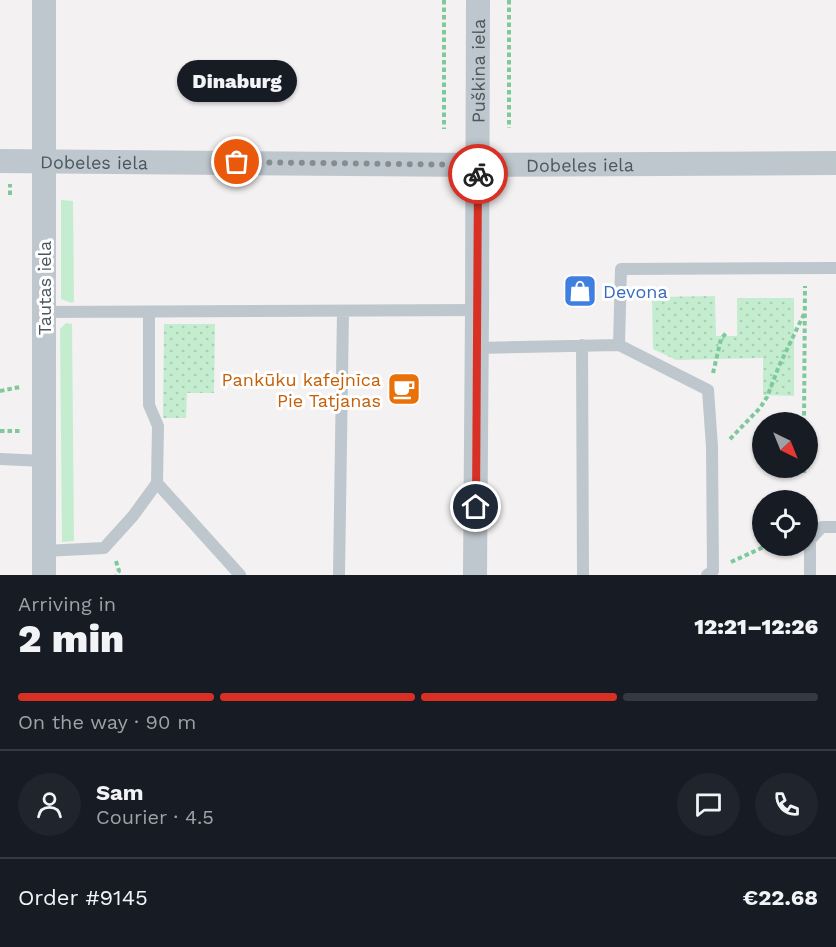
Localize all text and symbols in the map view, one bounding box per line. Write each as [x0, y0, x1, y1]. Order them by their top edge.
street label: Puškina iela [467, 19, 488, 123]
callout: Dinaburg [177, 60, 297, 102]
text: Dinaburg [192, 69, 282, 93]
pin [211, 136, 262, 187]
courier [448, 144, 508, 204]
icon: bag [220, 145, 253, 178]
street label: Dobeles iela [40, 151, 148, 173]
street label: Dobeles iela [526, 154, 634, 175]
icon: bike [462, 158, 495, 191]
street label: Tautas iela [34, 241, 55, 335]
shop icon: Devona [562, 273, 598, 309]
place label: Devona [603, 281, 668, 302]
place label: Pankūku kafejnīca Pie Tatjanas [222, 369, 381, 411]
cafe icon: Pankūku kafejnīca Pie Tatjanas [386, 371, 422, 407]
north arrow [752, 412, 818, 478]
map controls [752, 412, 818, 556]
pin [450, 481, 501, 532]
icon: home [459, 490, 492, 523]
button: locate [752, 490, 818, 556]
text: Arriving in [18, 592, 116, 616]
text: 12:21–12:26 [694, 614, 818, 639]
text: 2 min [18, 616, 124, 661]
text: On the way · 90 m [18, 710, 196, 734]
button: person [18, 773, 81, 836]
button: chat [677, 773, 740, 836]
button: phone [755, 773, 818, 836]
text: Sam [96, 780, 144, 805]
text: Courier · 4.5 [96, 805, 214, 829]
text: Order #9145 [18, 885, 148, 910]
text: €22.68 [743, 885, 818, 910]

